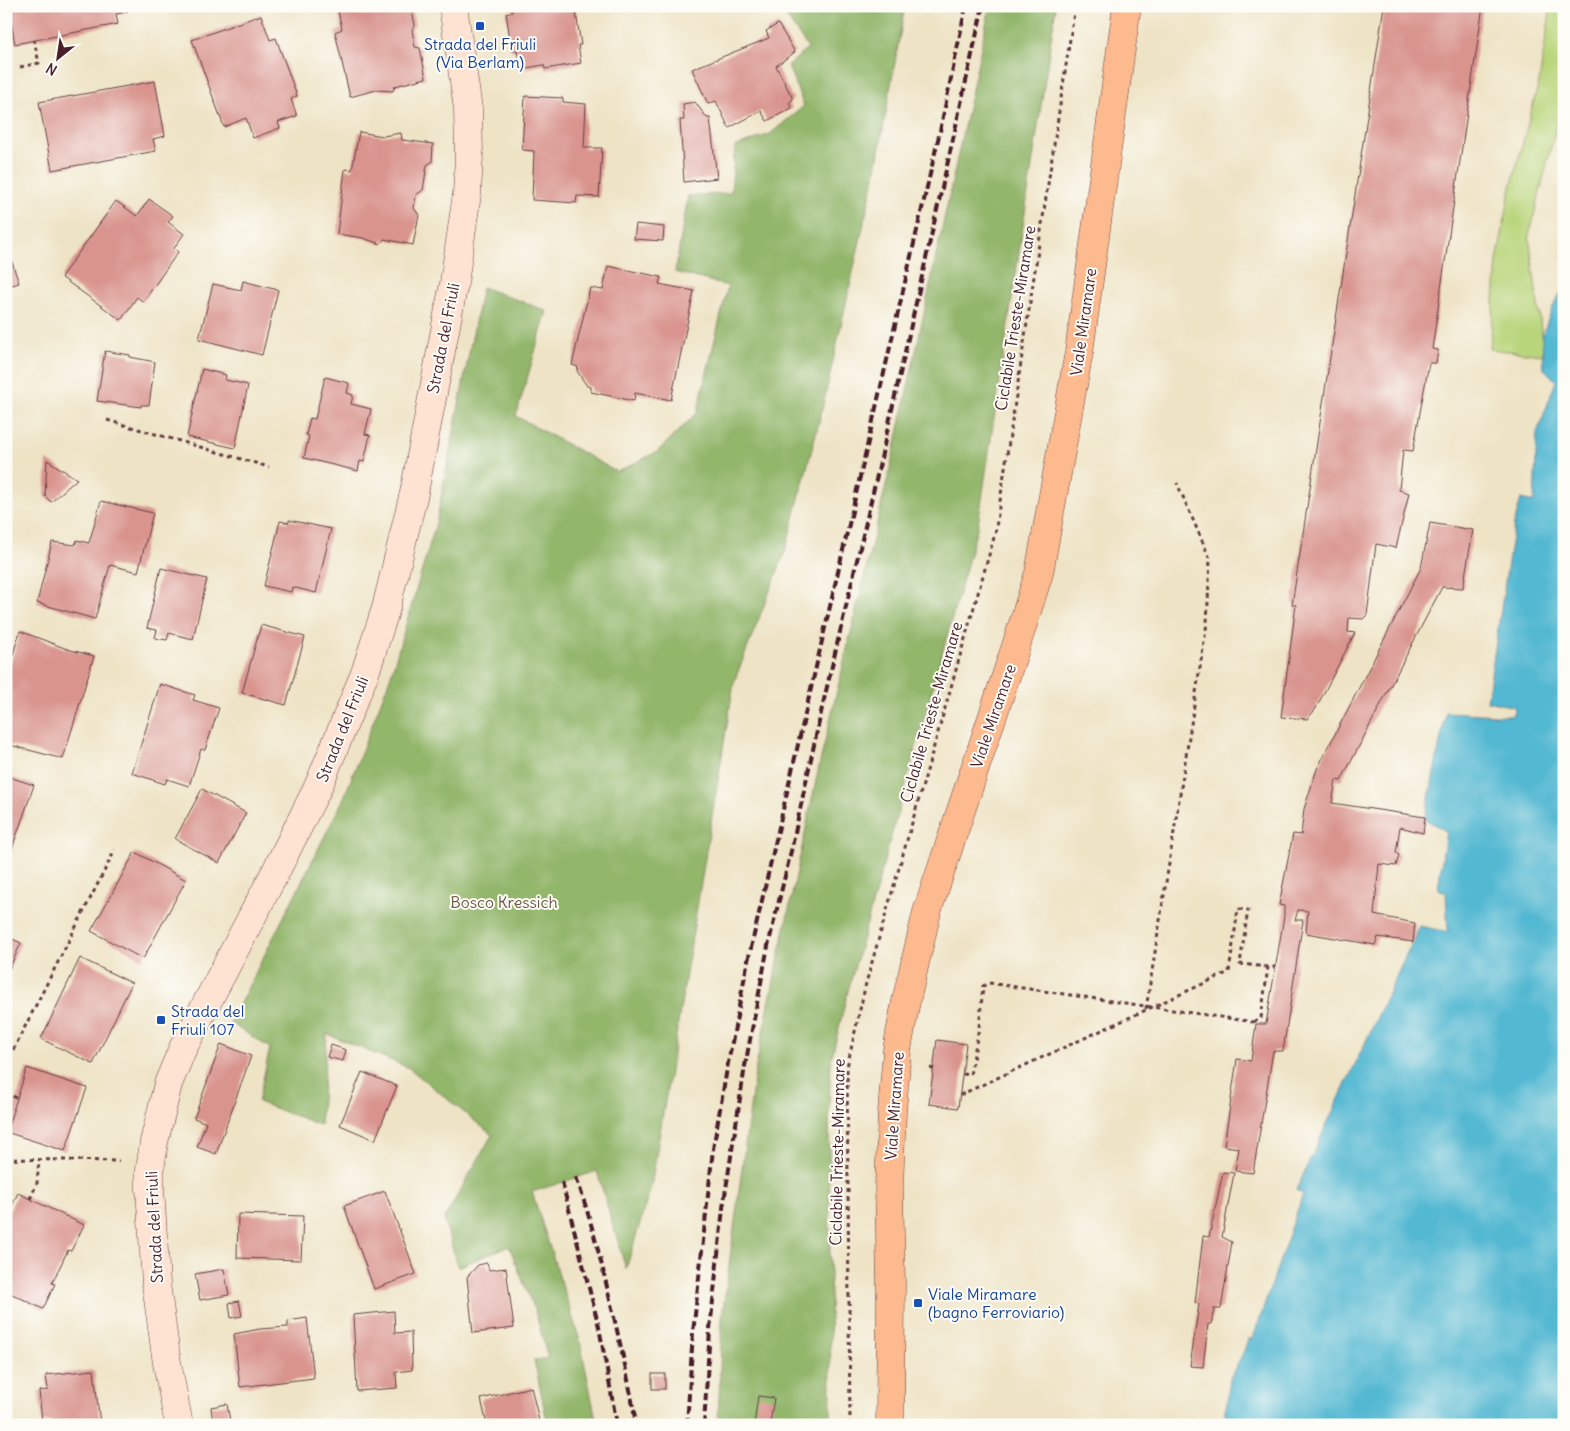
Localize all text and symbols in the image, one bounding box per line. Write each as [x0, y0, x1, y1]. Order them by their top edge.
marker: Strada del Friuli (Via Berlam) [474, 20, 486, 32]
north arrow [32, 32, 82, 82]
place label: Strada del Friuli (Via Berlam) [424, 34, 536, 72]
text: N [43, 59, 60, 79]
street label: Ciclabile Trieste-Miramare [990, 224, 1040, 412]
street label: Viale Miramare [1066, 267, 1100, 377]
street label: Strada del Friuli [422, 281, 464, 395]
street label: Ciclabile Trieste-Miramare [896, 619, 966, 805]
street label: Viale Miramare [966, 661, 1020, 771]
street label: Strada del Friuli [312, 673, 372, 785]
park label: Bosco Kressich [450, 892, 558, 912]
place label: Strada del Friuli 107 [171, 1001, 244, 1039]
marker: Strada del Friuli 107 [155, 1014, 167, 1026]
street label: Viale Miramare [880, 1051, 908, 1161]
street label: Ciclabile Trieste-Miramare [825, 1058, 849, 1246]
street label: Strada del Friuli [141, 1170, 167, 1284]
place label: Viale Miramare (bagno Ferroviario) [928, 1284, 1064, 1322]
marker: Viale Miramare (bagno Ferroviario) [912, 1297, 924, 1309]

